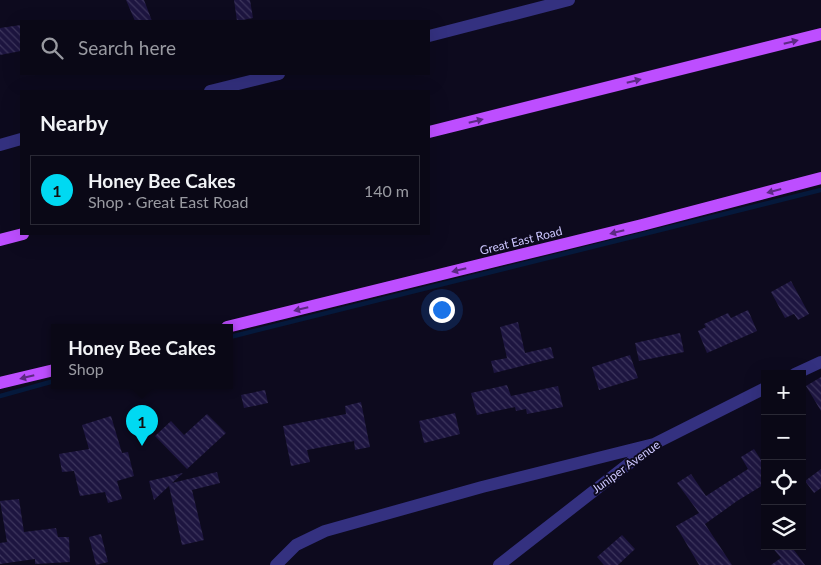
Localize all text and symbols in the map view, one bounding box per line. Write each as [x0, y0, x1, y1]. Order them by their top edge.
search box [20, 20, 430, 75]
icon: search [38, 34, 66, 62]
text: Search here [78, 36, 176, 59]
one-way arrow [784, 38, 799, 46]
one-way arrow [626, 77, 641, 85]
text: Nearby [40, 110, 108, 135]
one-way arrow [469, 116, 484, 124]
text: Honey Bee Cakes [88, 169, 236, 192]
text: 1 [52, 181, 62, 200]
text: 140 m [364, 181, 409, 200]
one-way arrow [766, 187, 781, 195]
text: Shop · Great East Road [88, 192, 248, 211]
street label: Great East Road [478, 223, 564, 258]
one-way arrow [609, 228, 624, 236]
one-way arrow [451, 266, 466, 274]
your location [429, 297, 455, 323]
one-way arrow [293, 305, 308, 313]
popup [51, 324, 233, 389]
text: Honey Bee Cakes [68, 336, 216, 359]
text: Shop [68, 359, 104, 378]
map controls [761, 370, 806, 550]
button: + [761, 370, 806, 415]
one-way arrow [20, 373, 35, 381]
pin: 1 [126, 405, 158, 446]
button: − [761, 415, 806, 460]
street label: Juniper Avenue [589, 437, 663, 496]
button: locate [761, 460, 806, 505]
button: layers [761, 505, 806, 550]

